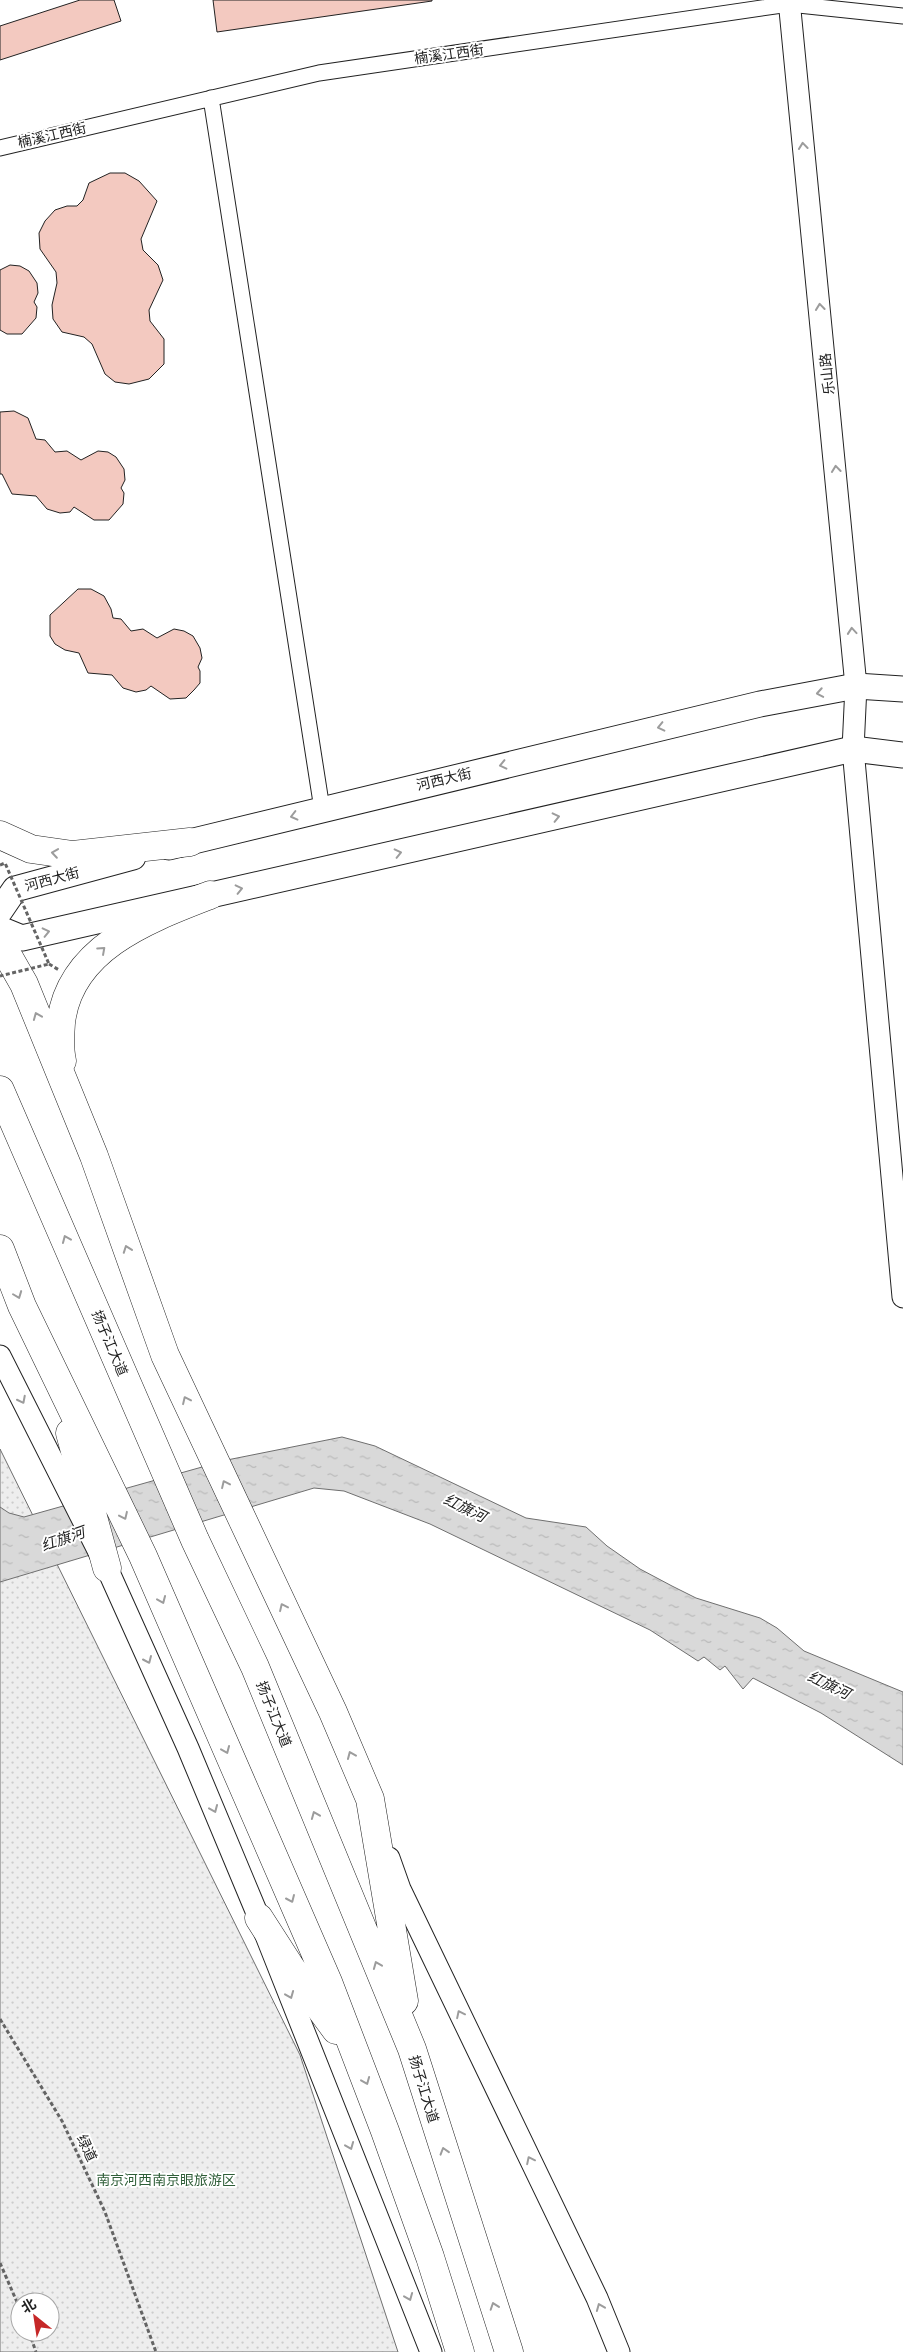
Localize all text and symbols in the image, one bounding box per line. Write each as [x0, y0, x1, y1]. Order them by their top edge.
street label: 楠溪江西街 [413, 40, 485, 67]
street label: 楠溪江西街 [16, 118, 88, 151]
one-way arrow [798, 142, 809, 150]
one-way arrow [815, 303, 826, 311]
street label: 乐山路 [816, 352, 837, 396]
one-way arrow [831, 465, 842, 473]
one-way arrow [846, 627, 857, 635]
one-way arrow [816, 687, 824, 697]
one-way arrow [657, 721, 666, 732]
one-way arrow [499, 759, 508, 770]
street label: 河西大街 [415, 764, 473, 793]
one-way arrow [291, 810, 299, 820]
one-way arrow [552, 812, 561, 823]
one-way arrow [51, 848, 59, 859]
one-way arrow [393, 848, 402, 859]
street label: 河西大街 [23, 863, 81, 894]
one-way arrow [235, 884, 244, 895]
one-way arrow [42, 927, 51, 938]
one-way arrow [96, 948, 105, 956]
one-way arrow [32, 1012, 43, 1021]
one-way arrow [61, 1235, 72, 1244]
one-way arrow [123, 1245, 133, 1254]
one-way arrow [12, 1290, 22, 1298]
street label: 扬子江大道 [89, 1307, 132, 1378]
one-way arrow [16, 1395, 26, 1404]
one-way arrow [182, 1396, 192, 1405]
one-way arrow [221, 1480, 231, 1489]
water label: 红旗河 [441, 1489, 492, 1526]
one-way arrow [118, 1511, 128, 1520]
water label: 红旗河 [38, 1521, 90, 1554]
one-way arrow [155, 1595, 166, 1604]
one-way arrow [279, 1603, 289, 1612]
one-way arrow [142, 1655, 153, 1664]
water label: 红旗河 [805, 1666, 856, 1703]
street label: 扬子江大道 [253, 1678, 295, 1749]
one-way arrow [220, 1745, 231, 1754]
one-way arrow [346, 1751, 356, 1759]
one-way arrow [207, 1804, 218, 1813]
one-way arrow [311, 1811, 322, 1820]
one-way arrow [285, 1894, 296, 1903]
one-way arrow [373, 1961, 384, 1970]
one-way arrow [284, 1991, 294, 1999]
one-way arrow [456, 2010, 466, 2019]
street label: 扬子江大道 [406, 2053, 443, 2125]
one-way arrow [360, 2077, 370, 2085]
street label: 绿道 [74, 2132, 101, 2164]
one-way arrow [344, 2142, 354, 2150]
one-way arrow [439, 2147, 449, 2156]
one-way arrow [526, 2156, 536, 2165]
park label: 南京河西南京眼旅游区 [96, 2171, 236, 2188]
north arrow [10, 2292, 60, 2342]
one-way arrow [404, 2293, 414, 2301]
text: 北 [18, 2294, 39, 2316]
one-way arrow [489, 2302, 499, 2310]
one-way arrow [596, 2303, 607, 2312]

